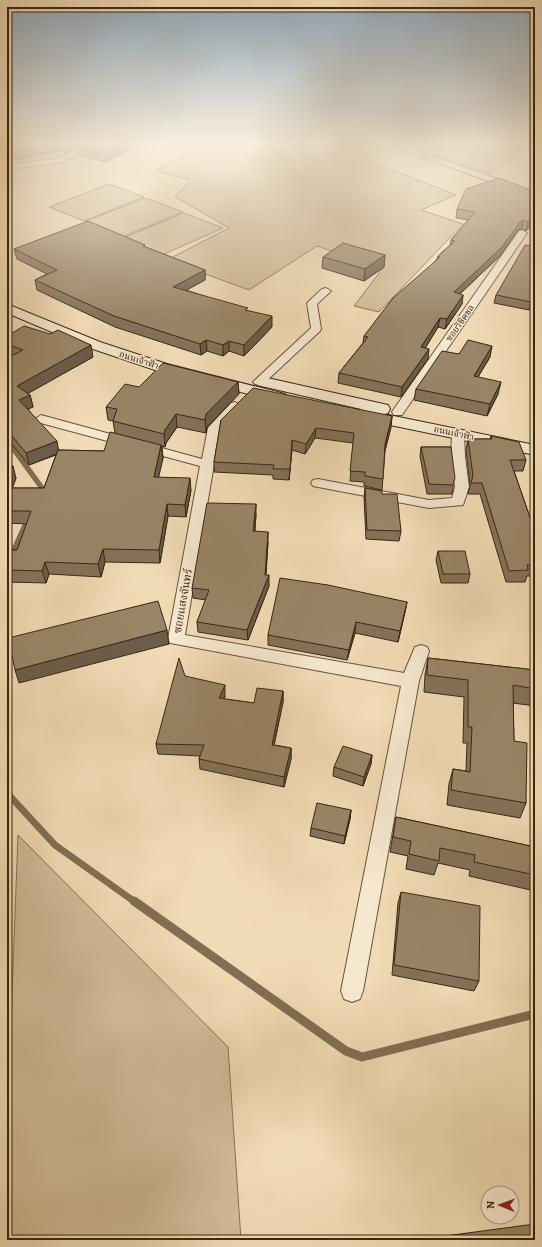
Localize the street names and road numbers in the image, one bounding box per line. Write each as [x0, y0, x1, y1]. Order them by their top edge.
street label: ซอยวิชิตชล [443, 302, 477, 344]
street label: ถนนเจ้าฟ้า [118, 348, 160, 372]
street label: ถนนเจ้าฟ้า [433, 423, 475, 443]
street label: ซอยแสงจันทร์ [170, 567, 196, 634]

